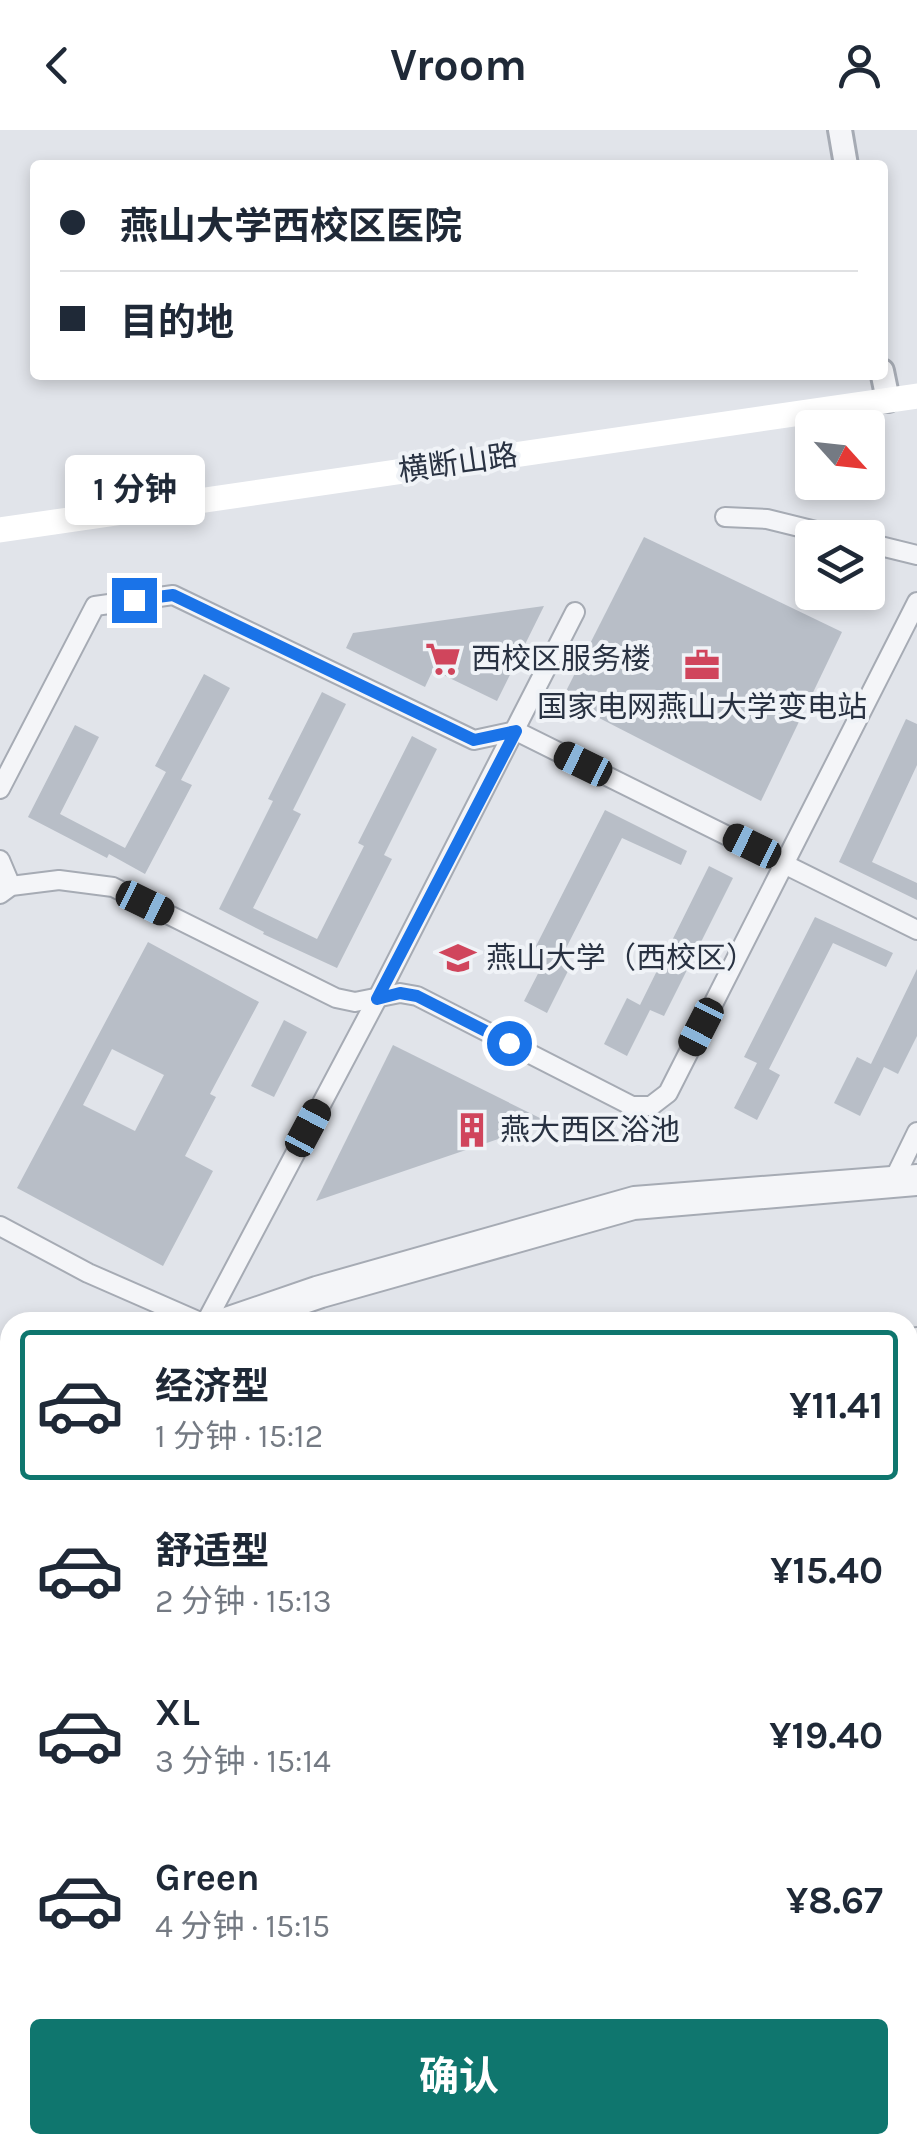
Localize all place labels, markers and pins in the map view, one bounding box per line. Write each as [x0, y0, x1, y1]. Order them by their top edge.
supermarket icon: 西校区服务楼 [424, 640, 462, 678]
place label: 西校区服务楼 [471, 641, 651, 677]
office icon: 国家电网燕山大学变电站 [683, 646, 721, 684]
place label: 国家电网燕山大学变电站 [537, 689, 867, 725]
school or university icon: 燕山大学（西校区） [439, 939, 477, 977]
place label: 燕山大学（西校区） [486, 940, 756, 976]
building icon: 燕大西区浴池 [453, 1111, 491, 1149]
place label: 燕大西区浴池 [500, 1112, 680, 1148]

